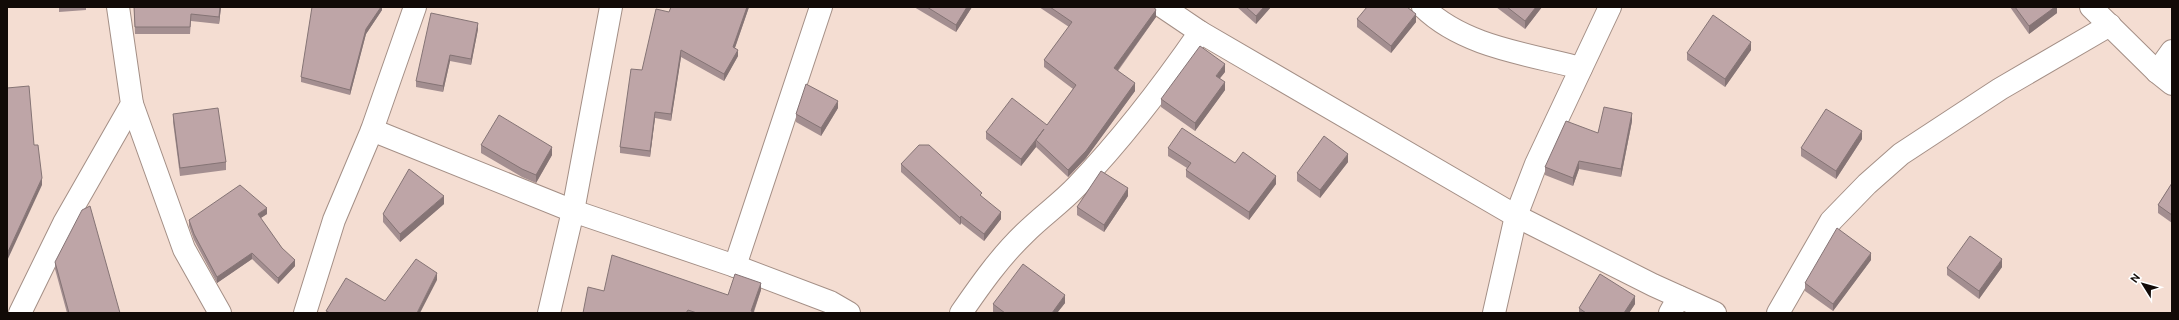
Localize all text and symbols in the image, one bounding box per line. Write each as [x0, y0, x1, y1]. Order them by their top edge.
north arrow [2123, 264, 2163, 304]
text: N [2128, 271, 2142, 285]

